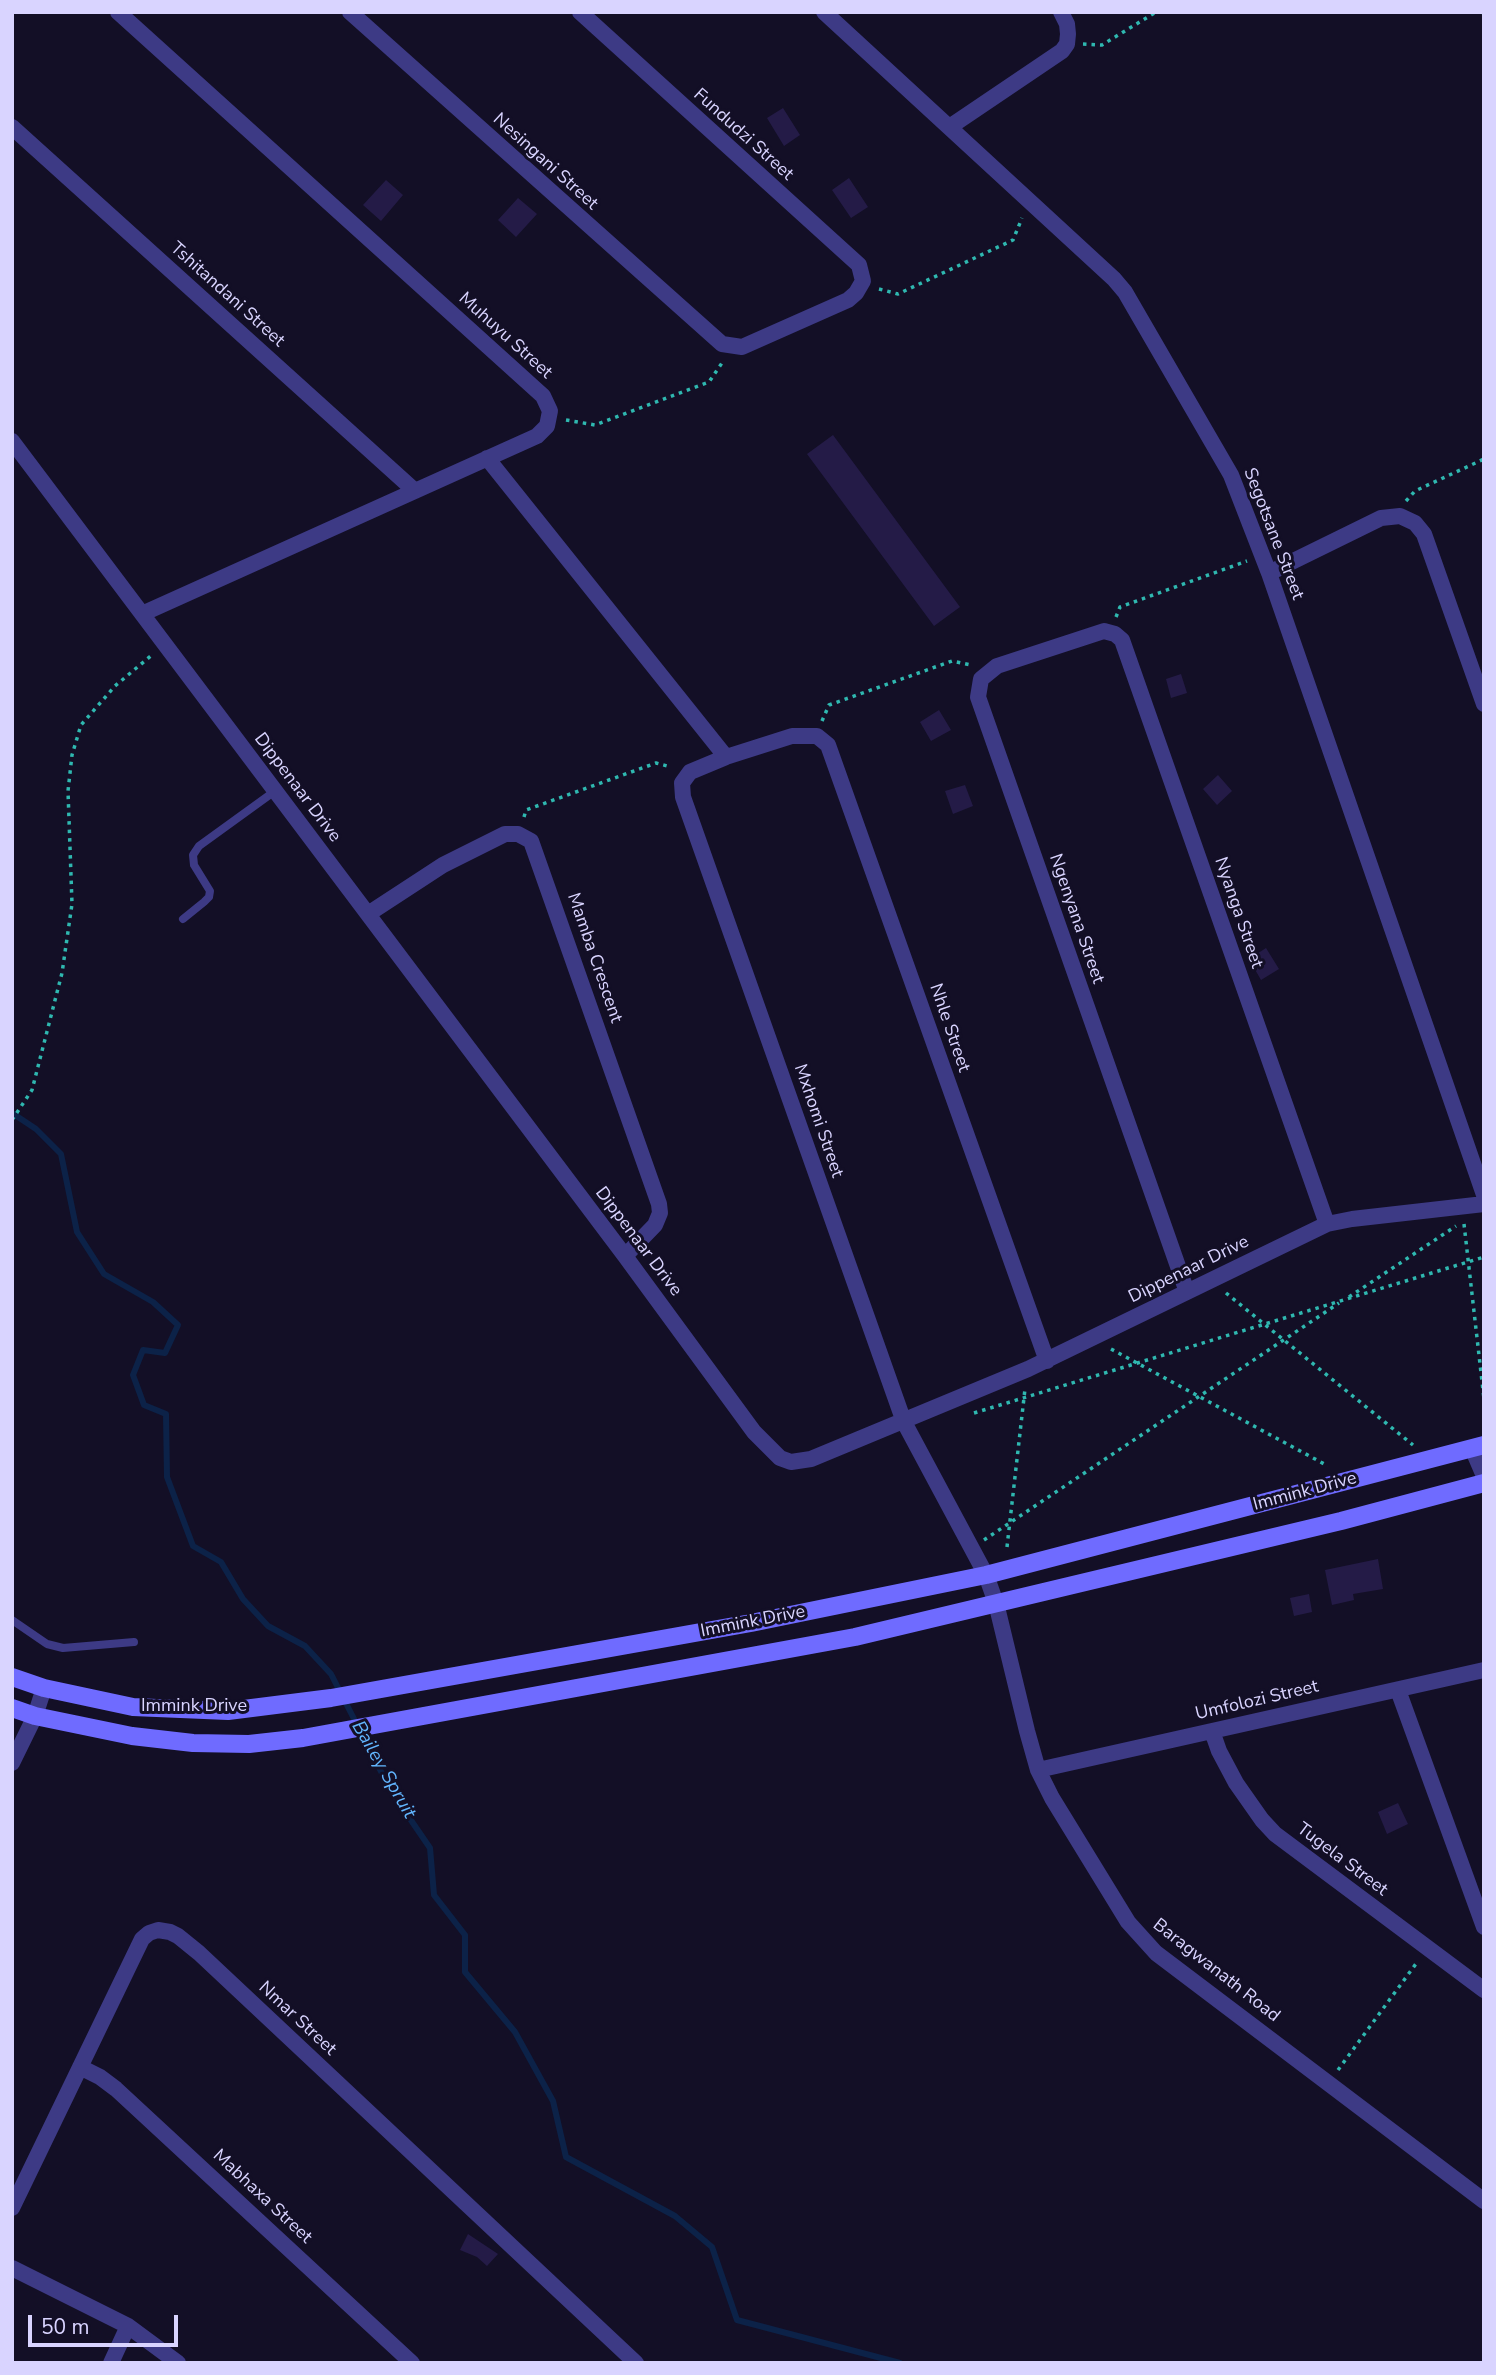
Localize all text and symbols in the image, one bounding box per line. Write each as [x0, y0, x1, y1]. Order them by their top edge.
street label: Fundudzi Street [688, 84, 798, 186]
street label: Nesingani Street [488, 109, 602, 215]
street label: Tshitandani Street [165, 238, 289, 352]
street label: Muhuyu Street [454, 288, 556, 384]
street label: Segotsane Street [1238, 465, 1308, 603]
street label: Dippenaar Drive [249, 729, 345, 847]
street label: Ngenyana Street [1044, 851, 1108, 987]
street label: Nyanga Street [1209, 855, 1267, 971]
street label: Mamba Crescent [562, 890, 626, 1026]
street label: Nhle Street [924, 981, 974, 1075]
street label: Mxhomi Street [789, 1062, 847, 1180]
street label: Dippenaar Drive [590, 1183, 686, 1301]
street label: Dippenaar Drive [1125, 1232, 1253, 1308]
street label: Immink Drive [1251, 1468, 1359, 1516]
street label: Immink Drive [699, 1601, 807, 1643]
street label: Umfolozi Street [1193, 1676, 1321, 1726]
street label: Immink Drive [141, 1696, 247, 1718]
water label: Bailey Spruit [346, 1717, 420, 1823]
street label: Tugela Street [1292, 1819, 1392, 1901]
street label: Baragwanath Road [1148, 1915, 1284, 2027]
street label: Nmar Street [254, 1978, 340, 2060]
street label: Mabhaxa Street [208, 2146, 316, 2248]
scale bar [32, 2302, 182, 2346]
text: 50 m [41, 2313, 90, 2341]

